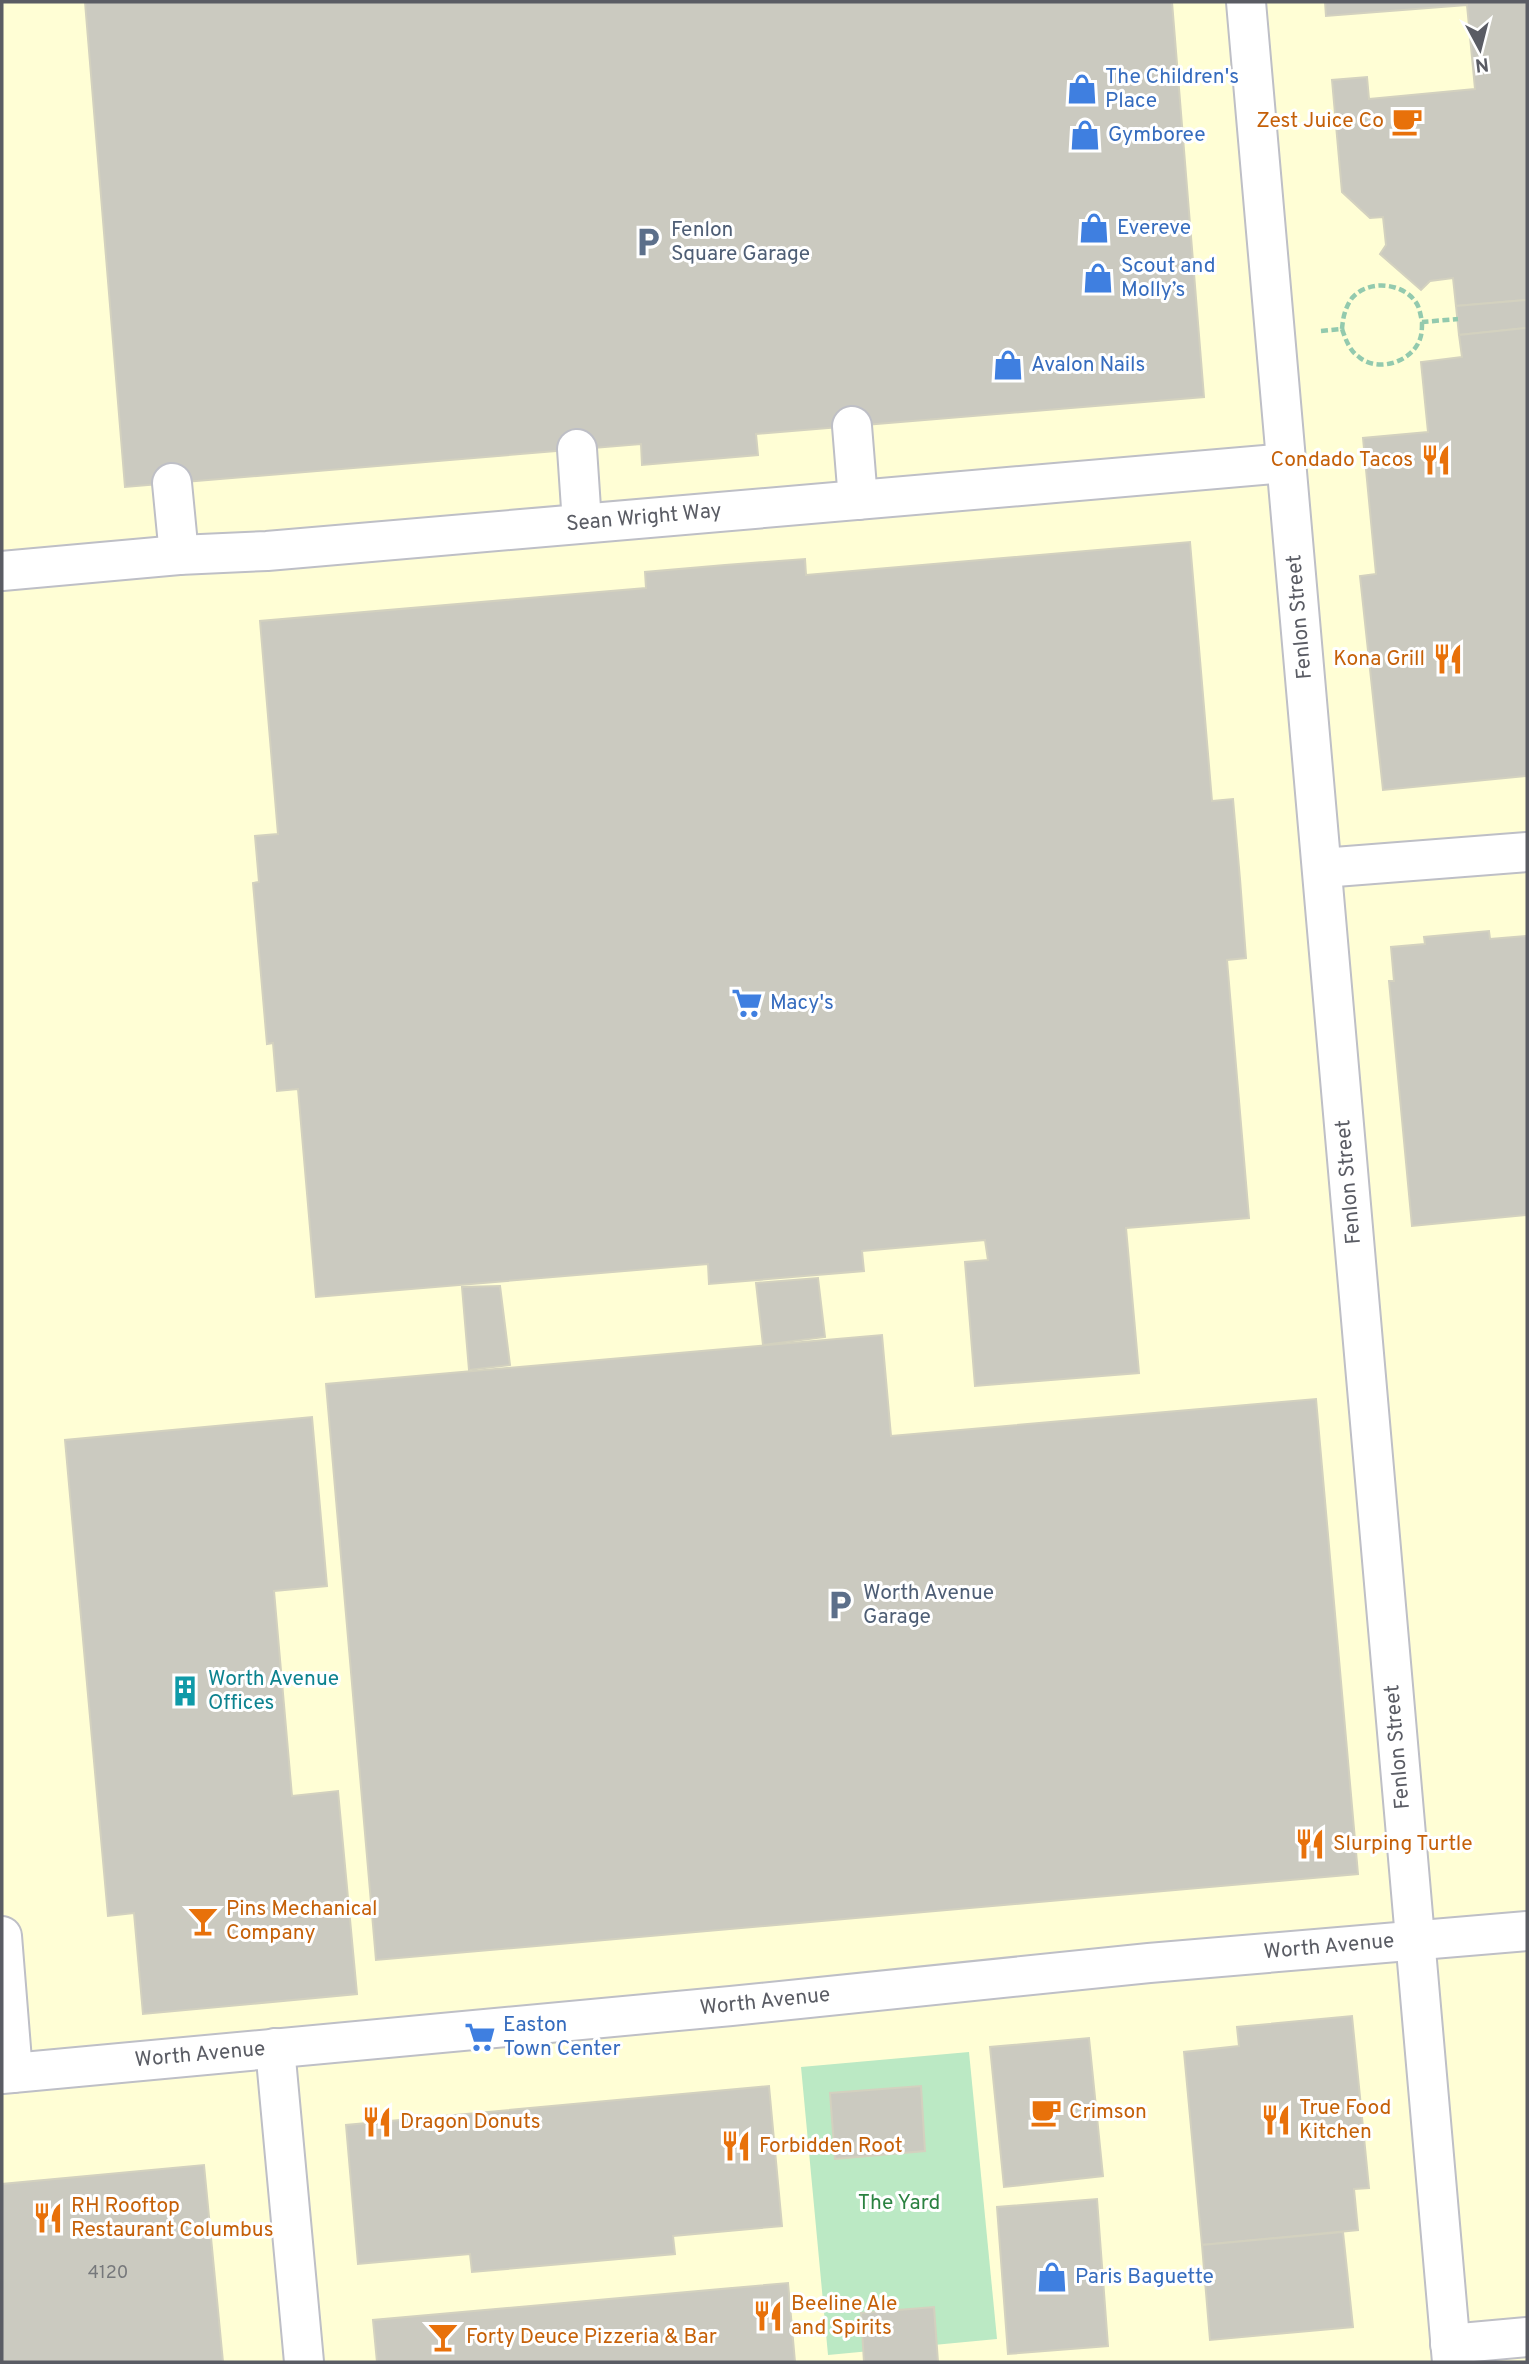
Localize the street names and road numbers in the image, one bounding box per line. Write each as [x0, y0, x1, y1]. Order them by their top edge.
street label: Sean Wright Way [565, 498, 723, 538]
street label: Fenlon Street [1281, 553, 1319, 681]
street label: Fenlon Street [1330, 1118, 1368, 1246]
street label: Fenlon Street [1379, 1683, 1417, 1811]
street label: Worth Avenue [1263, 1928, 1395, 1966]
street label: Worth Avenue [698, 1982, 832, 2022]
street label: Worth Avenue [134, 2036, 266, 2074]

